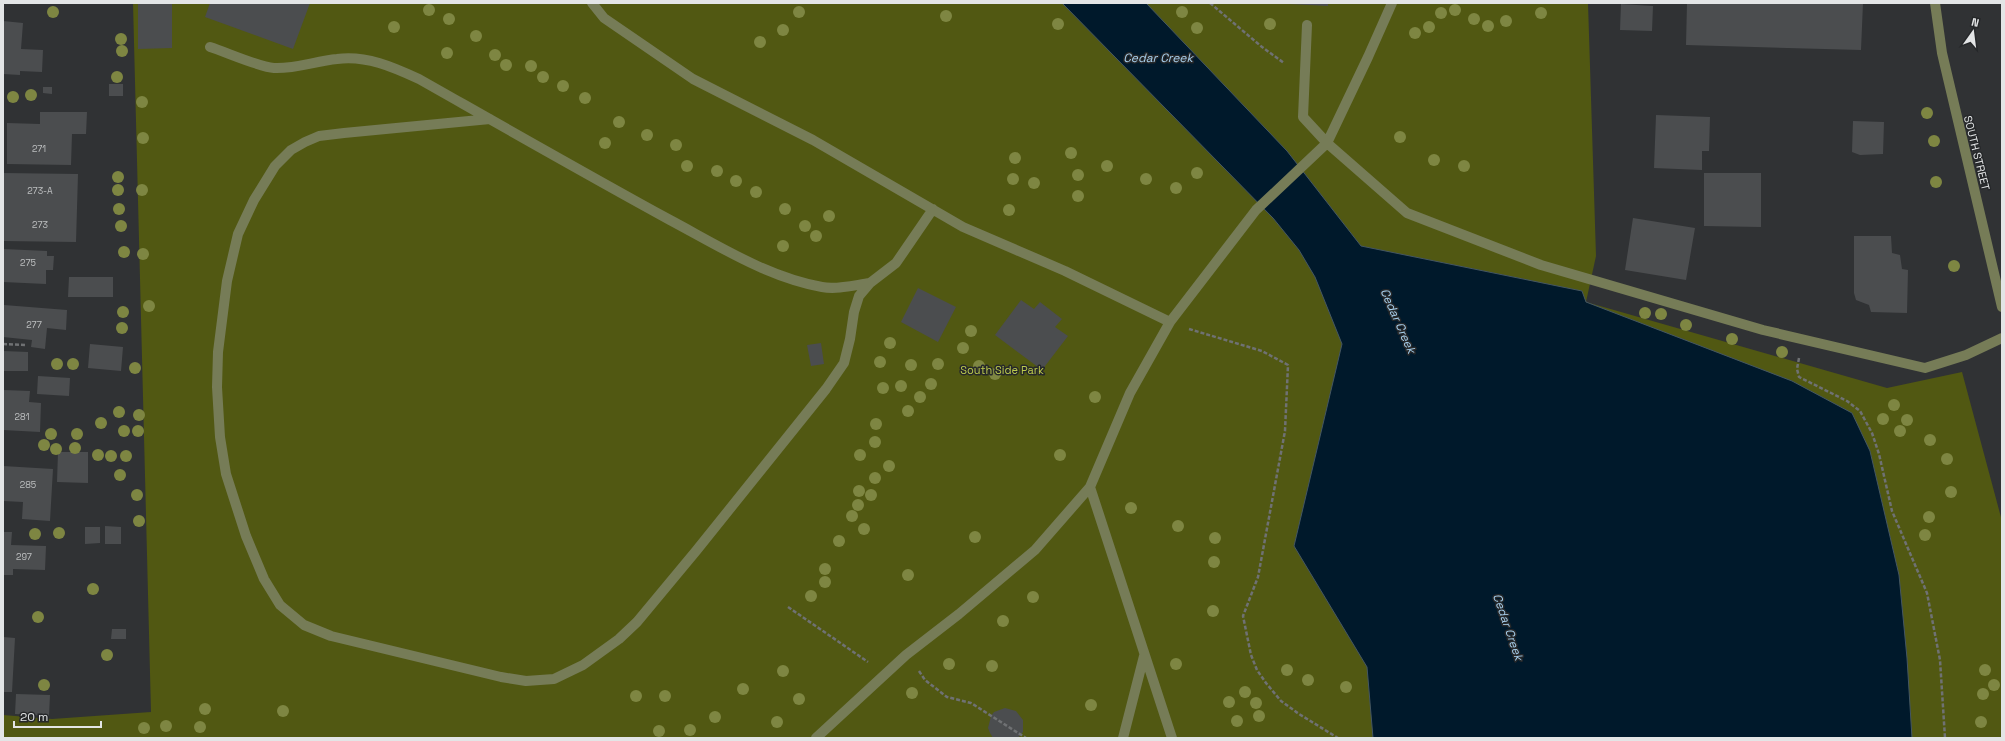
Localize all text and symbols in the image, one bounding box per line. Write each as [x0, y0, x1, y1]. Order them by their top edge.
north arrow [1953, 12, 1993, 52]
text: N [1970, 15, 1981, 30]
water label: Cedar Creek [1123, 50, 1194, 66]
street label: SOUTH STREET [1961, 114, 1993, 192]
house number: 271 [32, 143, 46, 155]
house number: 273-A [27, 185, 53, 197]
house number: 273 [32, 219, 48, 231]
house number: 275 [20, 257, 36, 269]
water label: Cedar Creek [1377, 286, 1420, 358]
house number: 277 [26, 319, 42, 331]
park label: South Side Park [960, 363, 1044, 377]
house number: 281 [15, 411, 30, 423]
house number: 285 [20, 479, 36, 491]
house number: 297 [16, 551, 32, 563]
water label: Cedar Creek [1489, 591, 1527, 664]
scale bar [14, 703, 101, 729]
text: 20 m [20, 709, 48, 725]

